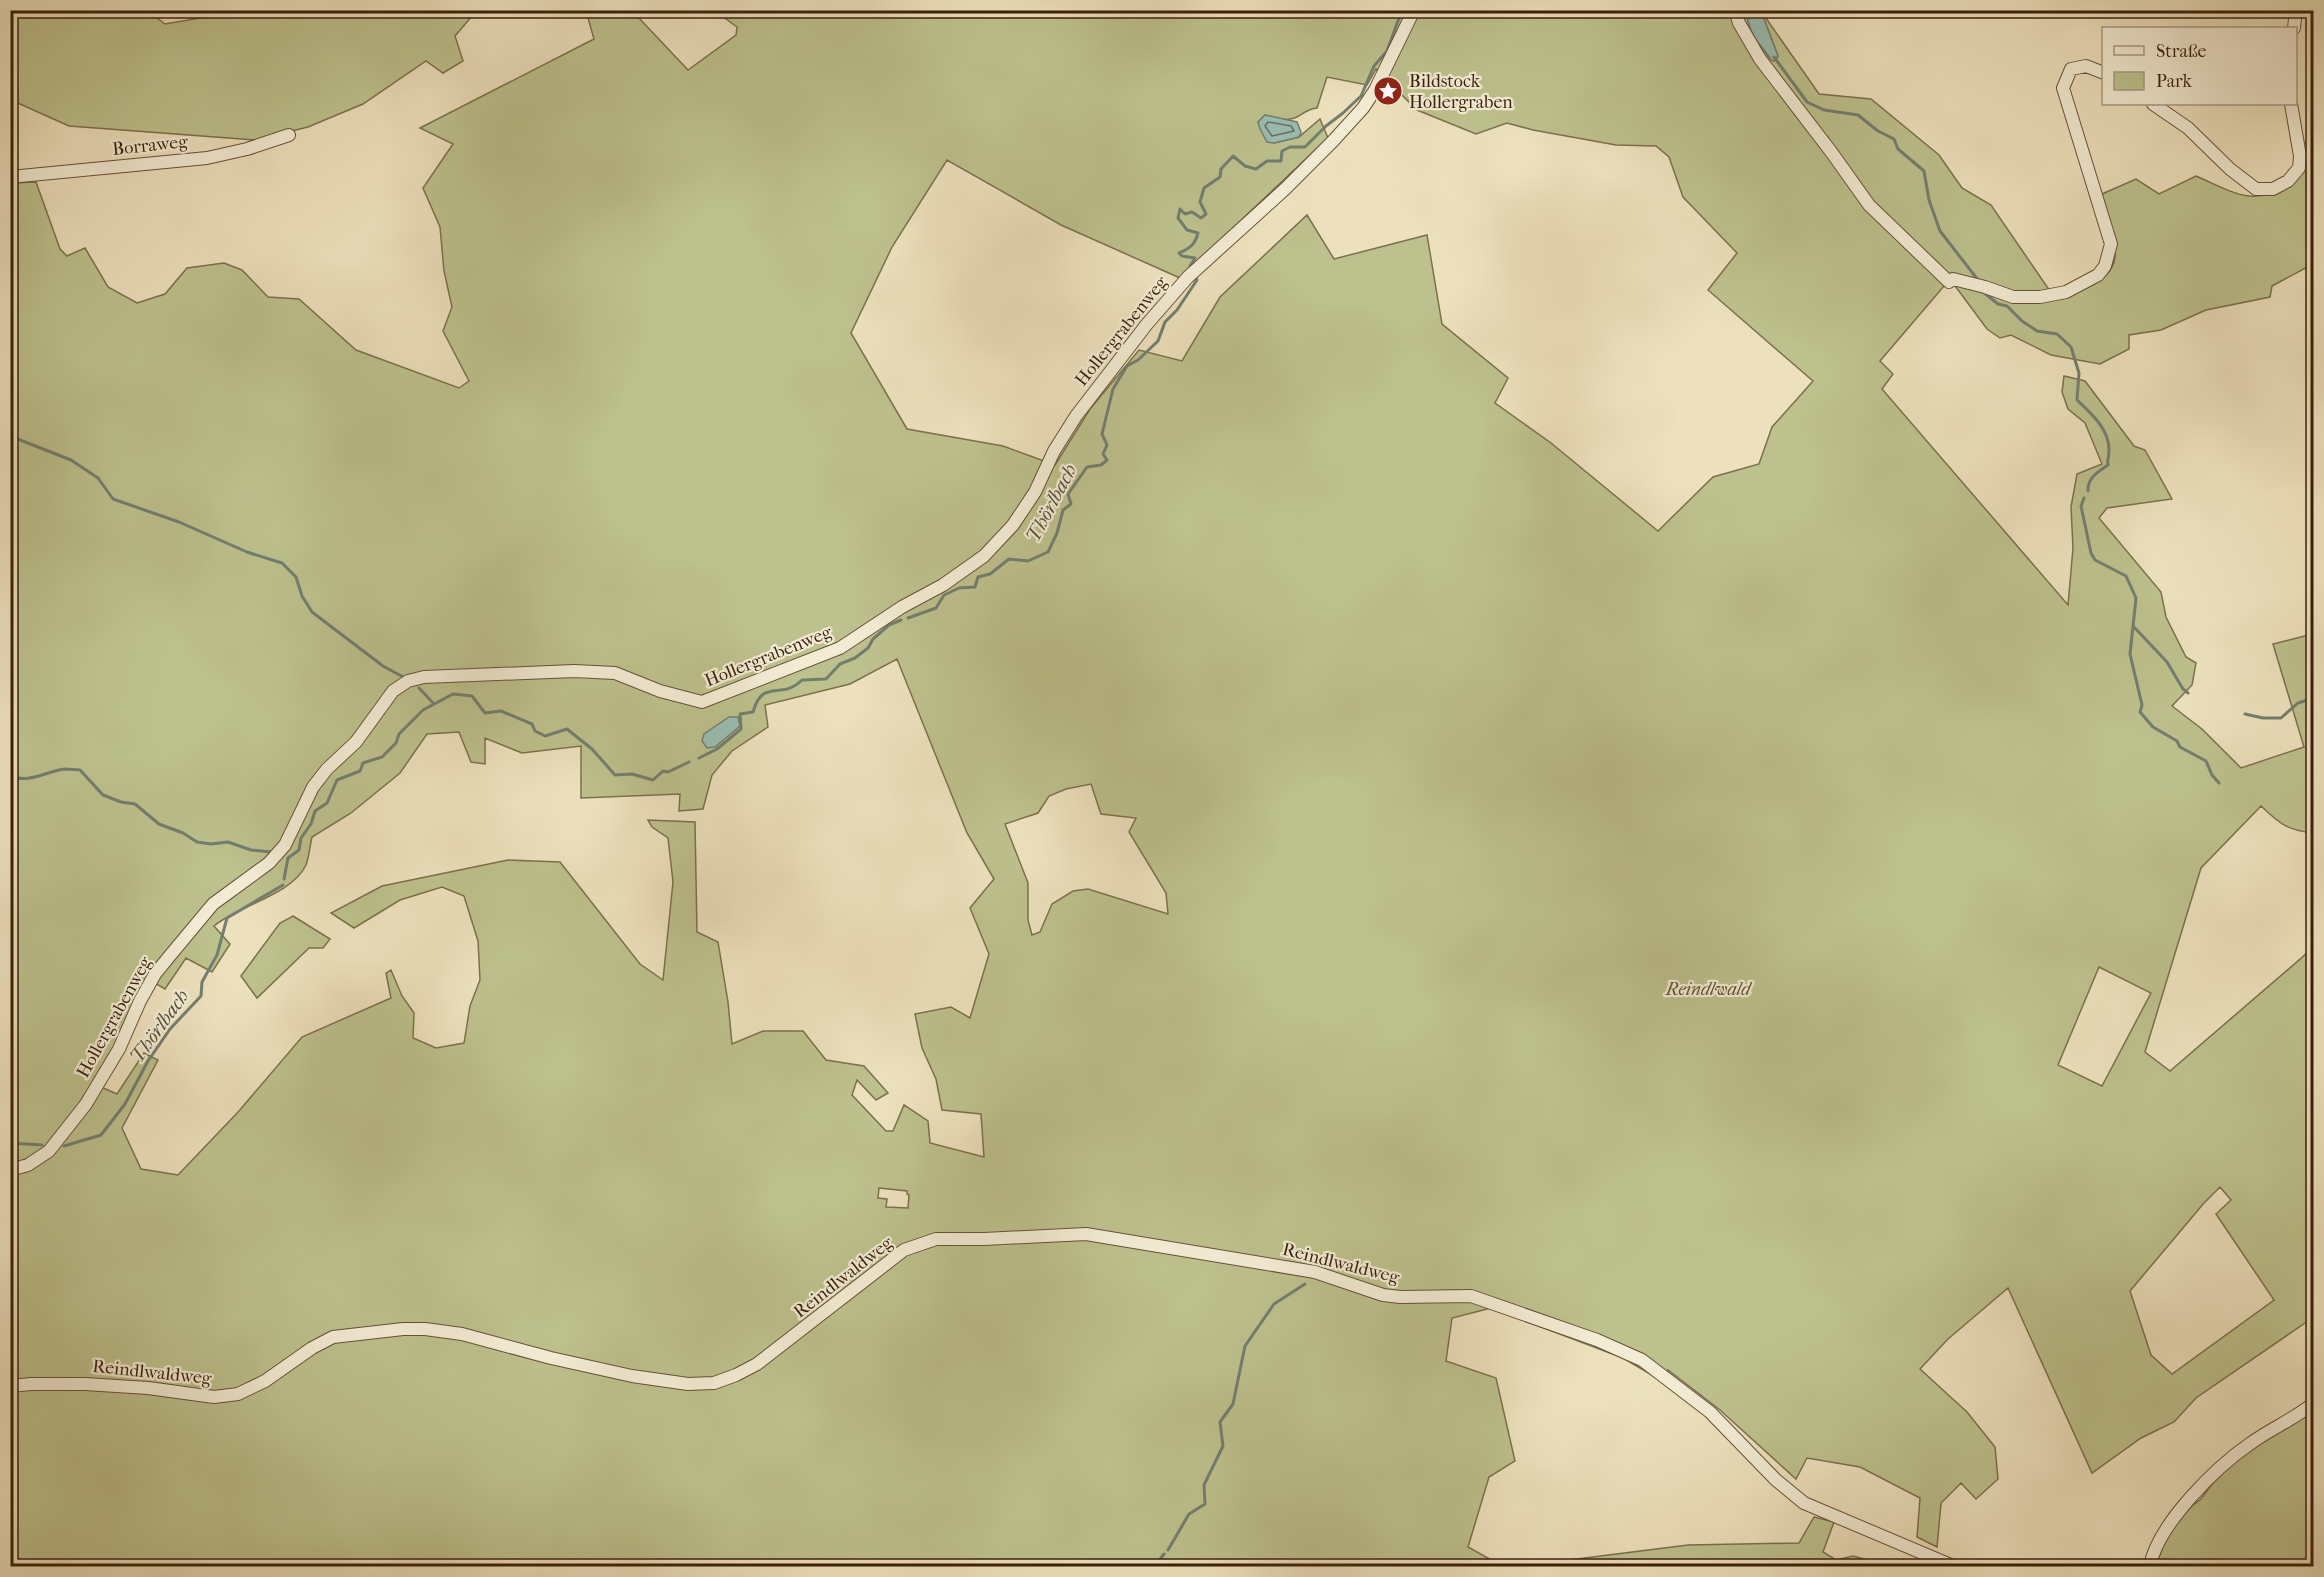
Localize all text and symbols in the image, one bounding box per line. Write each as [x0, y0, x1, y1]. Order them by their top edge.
legend [2102, 27, 2297, 105]
text: Straße [2156, 41, 2207, 62]
place label: Bildstock Hollergraben [1409, 71, 1513, 113]
text: Park [2156, 71, 2193, 92]
place icon: Bildstock Hollergraben [1372, 75, 1404, 107]
street label: Borraweg [111, 131, 189, 160]
street label: Hollergrabenweg [1071, 272, 1172, 390]
water label: Thörlbach [1021, 460, 1082, 546]
street label: Hollergrabenweg [702, 621, 835, 691]
street label: Hollergrabenweg [73, 953, 157, 1081]
park label: Reindlwald [1665, 979, 1753, 1000]
water label: Thörlbach [125, 985, 194, 1067]
street label: Reindlwaldweg [790, 1232, 897, 1322]
street label: Reindlwaldweg [1280, 1239, 1402, 1288]
street label: Reindlwaldweg [91, 1356, 213, 1389]

